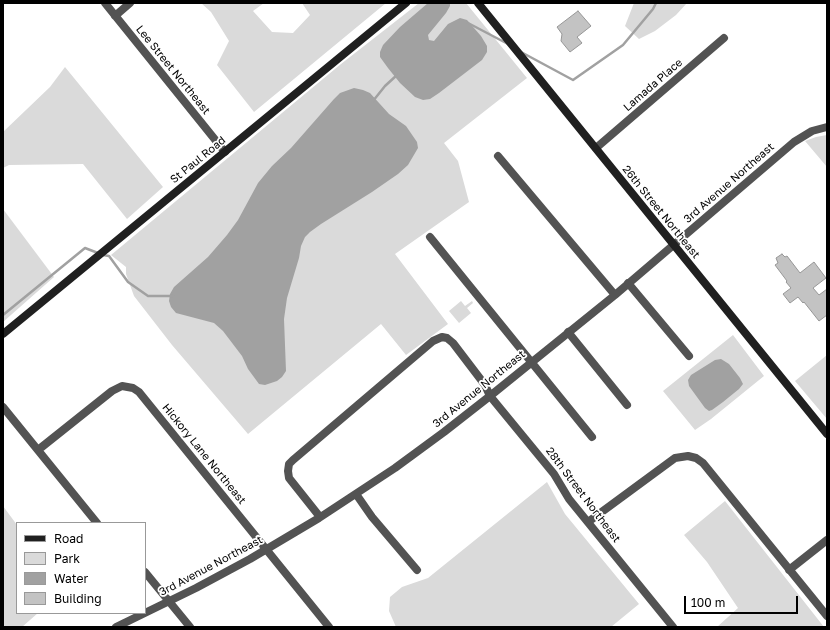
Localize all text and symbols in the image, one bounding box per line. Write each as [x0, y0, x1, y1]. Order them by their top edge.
street label: Lee Street Northeast [133, 23, 213, 117]
street label: Lamada Place [621, 56, 685, 114]
street label: St Paul Road [168, 134, 228, 186]
street label: 3rd Avenue Northeast [681, 140, 777, 226]
street label: 26th Street Northeast [619, 163, 703, 261]
street label: 3rd Avenue Northeast [430, 348, 528, 430]
street label: Hickory Lane Northeast [159, 401, 249, 507]
street label: 28th Street Northeast [543, 445, 623, 545]
legend [16, 522, 146, 614]
text: Road [54, 531, 83, 546]
street label: 3rd Avenue Northeast [157, 533, 265, 599]
text: Park [54, 551, 80, 566]
text: Water [54, 571, 88, 586]
scale bar [686, 588, 800, 614]
text: Building [54, 591, 102, 606]
text: 100 m [691, 595, 725, 610]

